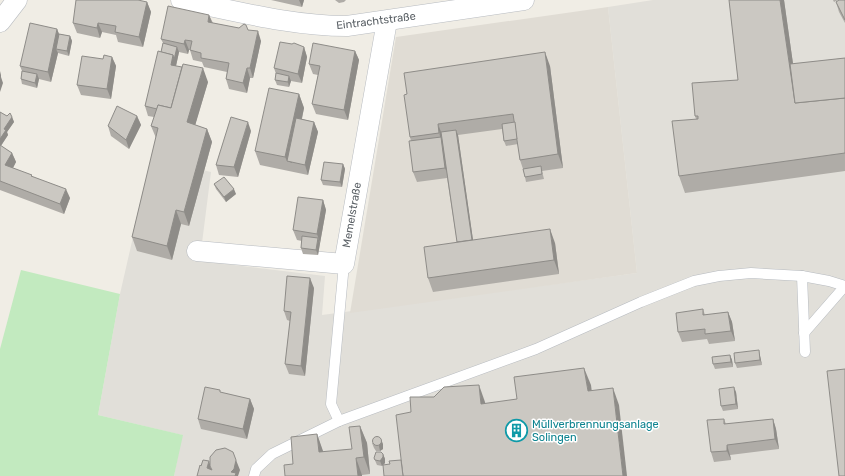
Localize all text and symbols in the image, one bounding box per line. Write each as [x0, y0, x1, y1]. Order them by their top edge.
street label: Eintrachtstraße [335, 10, 417, 32]
street label: Memelstraße [340, 181, 364, 249]
building icon: Müllverbrennungsanlage Solingen [503, 417, 529, 443]
place label: Müllverbrennungsanlage Solingen [532, 418, 659, 444]

